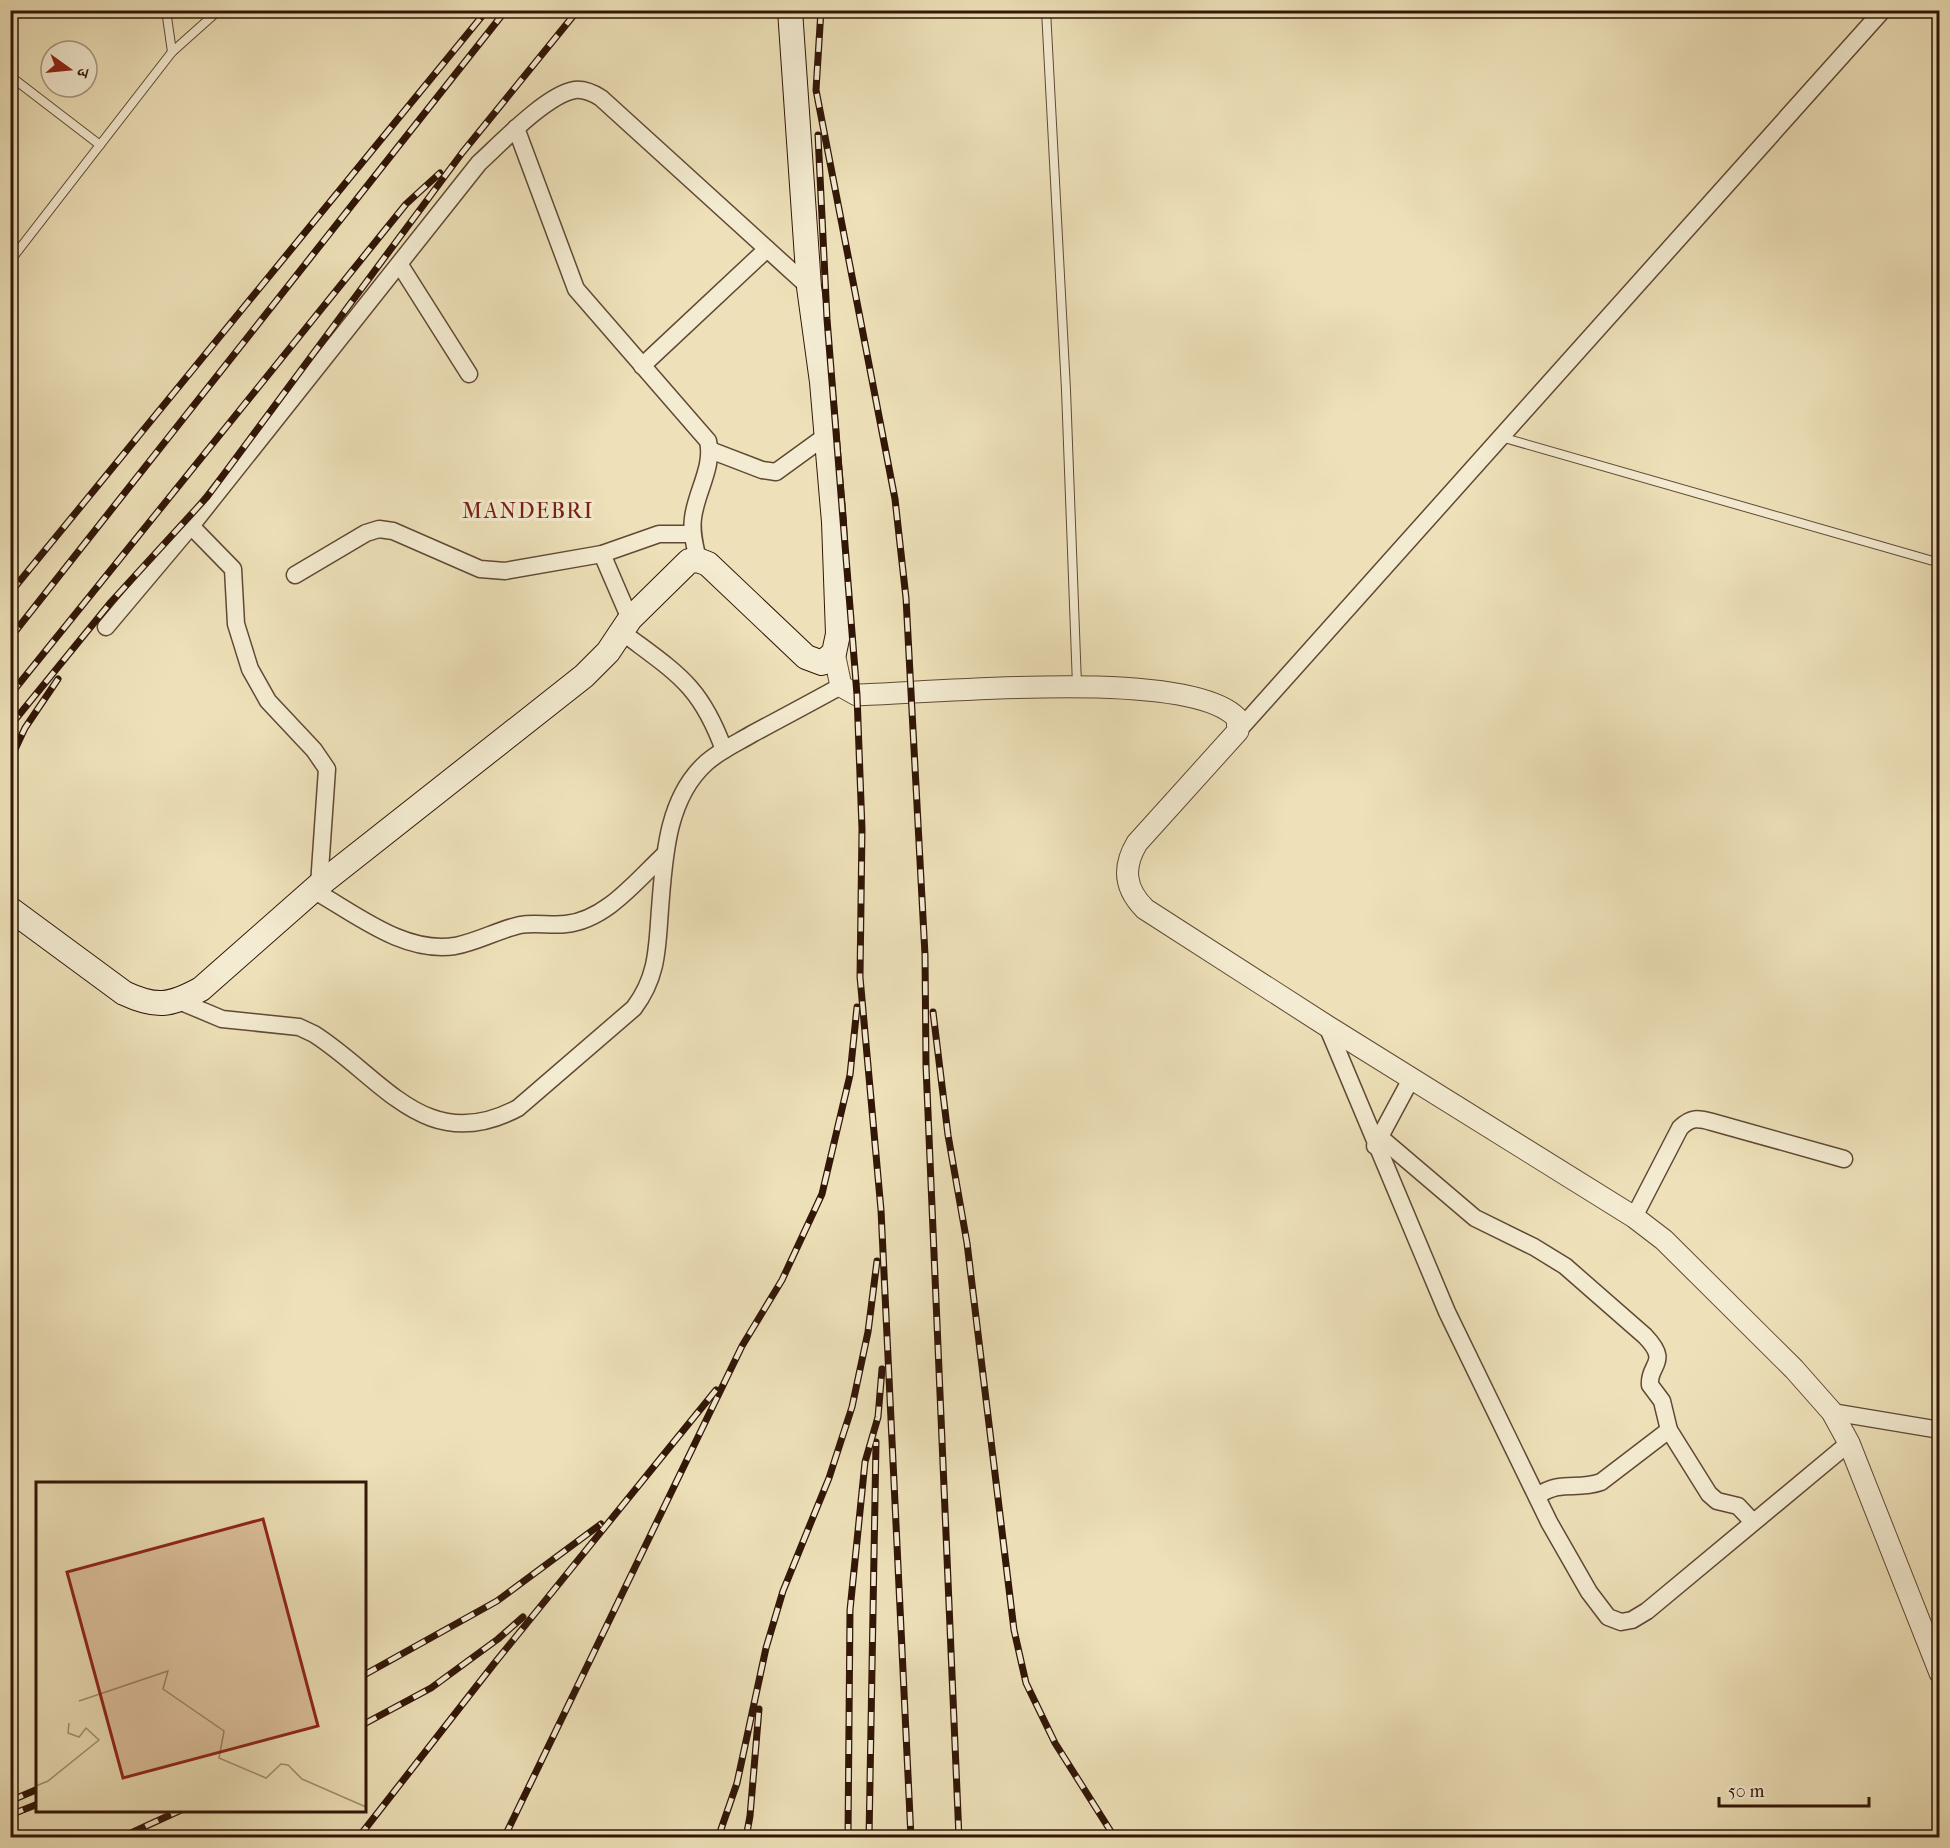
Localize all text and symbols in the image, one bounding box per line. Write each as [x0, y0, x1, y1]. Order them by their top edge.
north arrow [39, 39, 99, 99]
text: उ [72, 65, 93, 81]
district label: MANDEBRI [462, 498, 594, 524]
inset map [36, 1482, 366, 1812]
scale bar [1719, 1770, 1869, 1808]
text: 50 m [1728, 1781, 1765, 1802]

